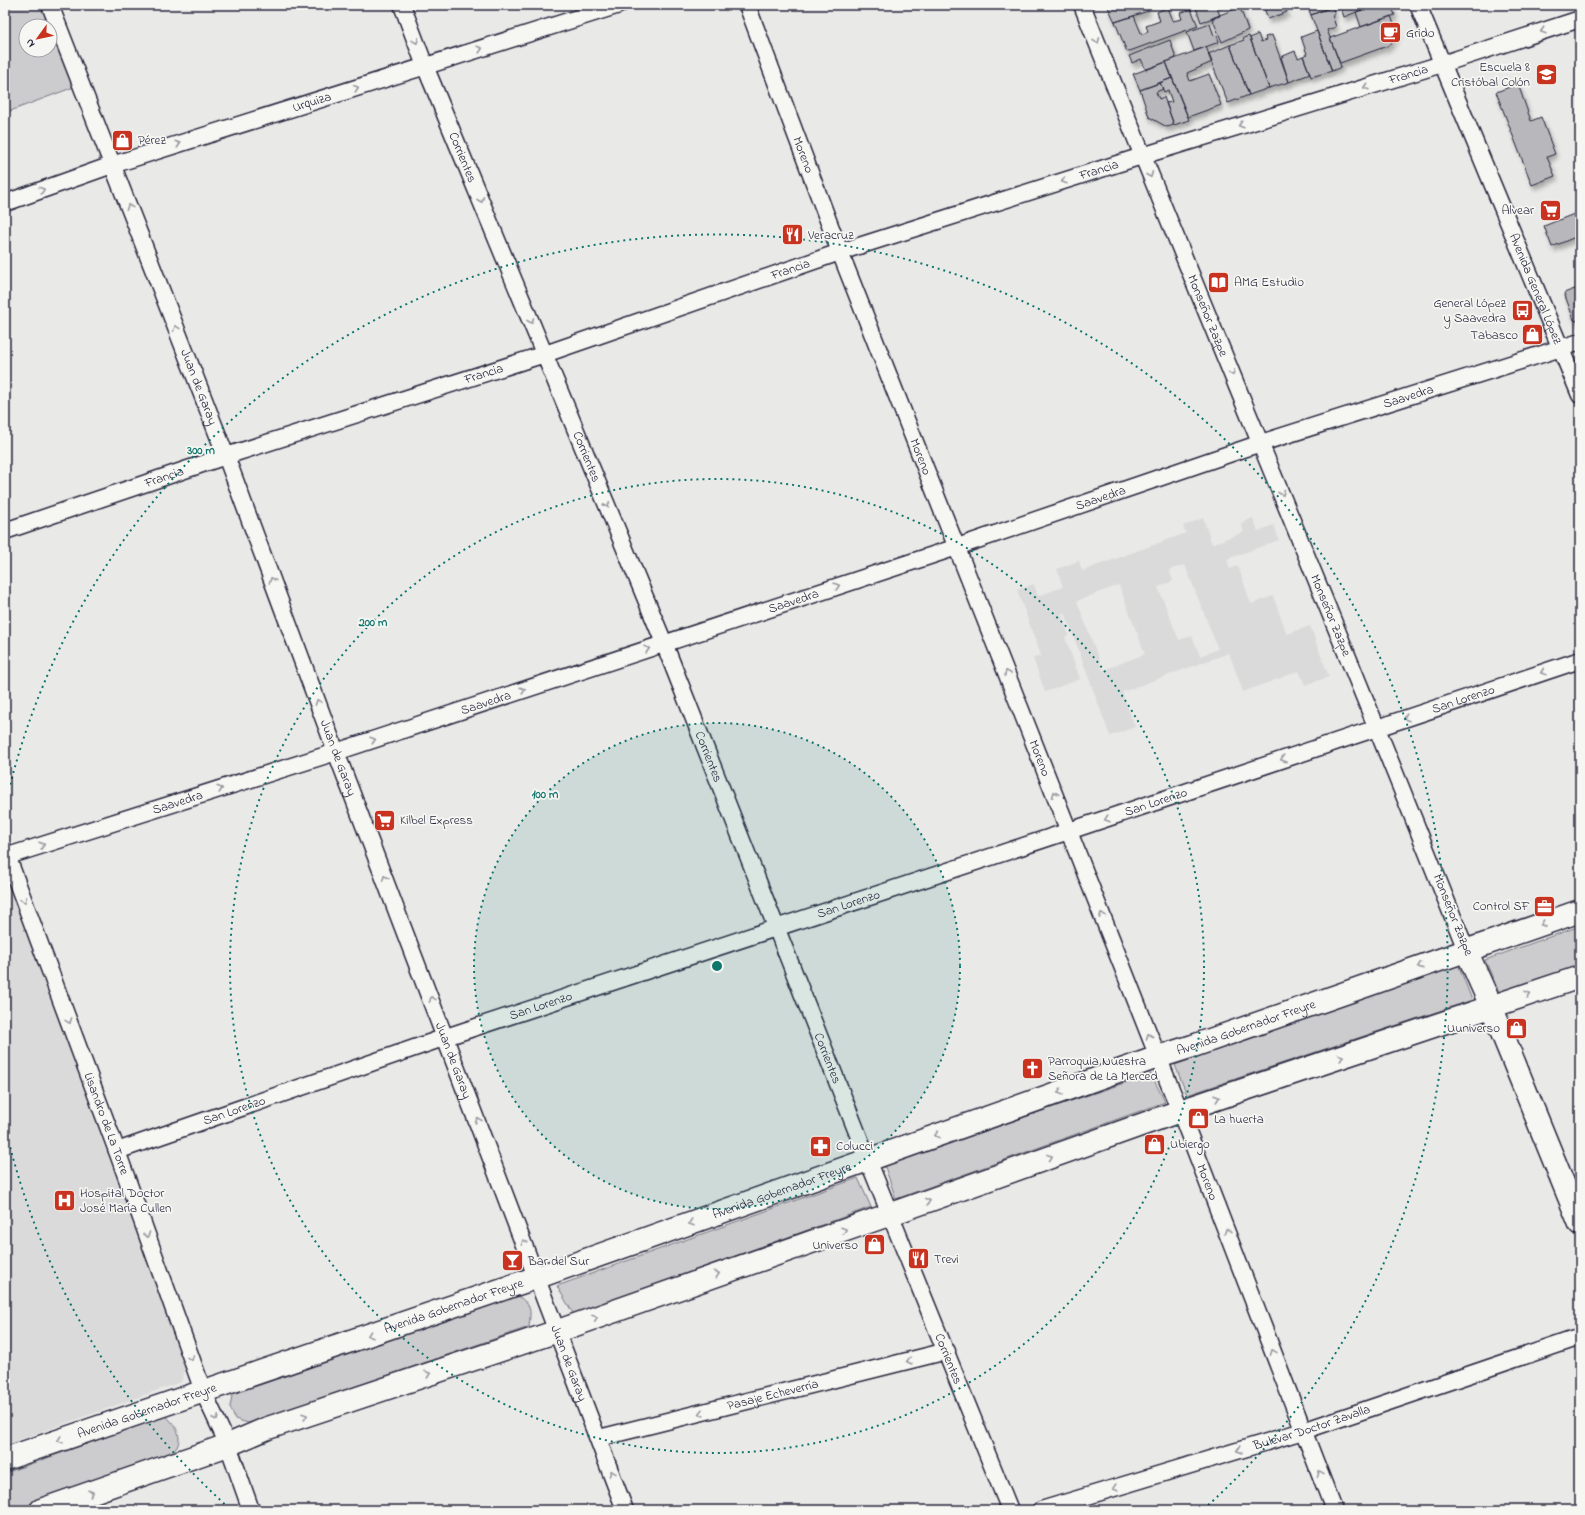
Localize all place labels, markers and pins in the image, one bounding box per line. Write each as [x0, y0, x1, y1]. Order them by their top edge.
cafe icon: Grido [1378, 20, 1404, 46]
place label: Grido [1406, 24, 1435, 43]
place label: Escuela 8 Cristóbal Colón [1451, 58, 1530, 92]
school or university icon: Escuela 8 Cristóbal Colón [1533, 61, 1559, 87]
shop icon: Pérez [110, 127, 136, 153]
place label: Pérez [138, 131, 166, 150]
supermarket icon: Alvear [1537, 197, 1563, 223]
place label: Alvear [1502, 201, 1535, 220]
restaurant icon: Veracruz [780, 222, 806, 248]
place label: Veracruz [807, 226, 854, 245]
library icon: AMG Estudio [1206, 269, 1232, 295]
place label: AMG Estudio [1234, 273, 1304, 292]
place label: General López y Saavedra [1433, 294, 1507, 329]
bus stop icon: General López y Saavedra [1509, 297, 1535, 323]
shop icon: Tabasco [1520, 322, 1546, 348]
place label: Tabasco [1470, 326, 1518, 345]
supermarket icon: Kilbel Express [372, 807, 398, 833]
place label: Kilbel Express [400, 811, 473, 830]
office icon: Control SF [1532, 893, 1558, 919]
place label: Control SF [1473, 897, 1531, 916]
centre of rings [710, 959, 724, 973]
shop icon: Uuniverso [1503, 1015, 1529, 1041]
place label: Uuniverso [1447, 1019, 1500, 1038]
place label: Parroquia Nuestra Señora de La Merced [1048, 1052, 1158, 1086]
church icon: Parroquia Nuestra Señora de La Merced [1019, 1055, 1045, 1081]
shop icon: La huerta [1186, 1106, 1212, 1132]
place label: La huerta [1214, 1110, 1264, 1129]
shop icon: Ubiergo [1141, 1131, 1167, 1157]
pharmacy icon: Colucci [808, 1133, 834, 1159]
place label: Ubiergo [1170, 1135, 1210, 1155]
place label: Colucci [836, 1137, 873, 1156]
place label: Hospital Doctor José María Cullen [80, 1184, 171, 1218]
hospital icon: Hospital Doctor José María Cullen [52, 1187, 78, 1213]
shop icon: Universo [861, 1232, 887, 1258]
place label: Universo [812, 1236, 858, 1255]
restaurant icon: Trevi [905, 1246, 931, 1272]
bar icon: Bar del Sur [499, 1248, 525, 1274]
place label: Trevi [934, 1250, 959, 1269]
place label: Bar del Sur [527, 1252, 590, 1271]

